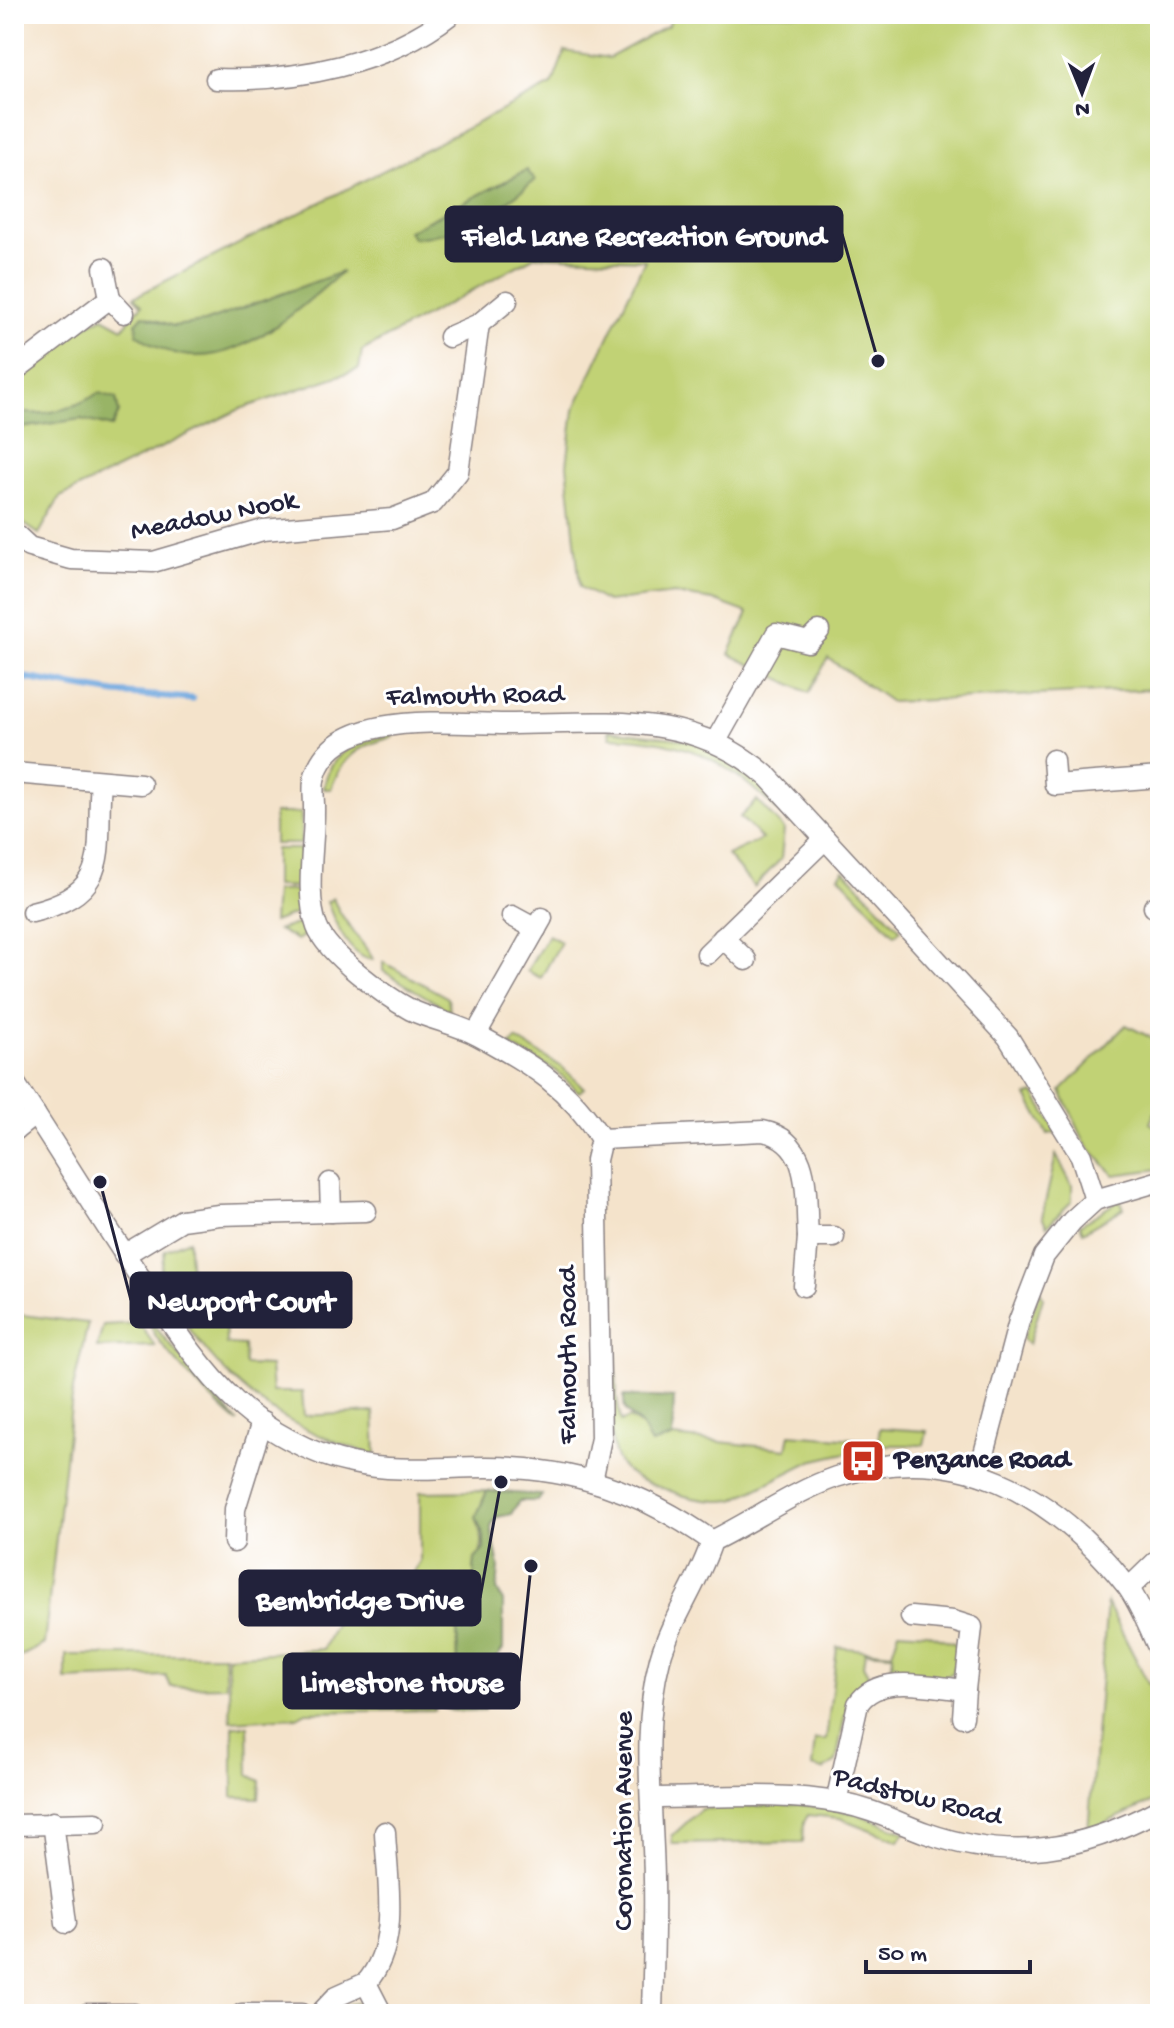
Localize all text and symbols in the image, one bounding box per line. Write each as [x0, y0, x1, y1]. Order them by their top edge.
north arrow [1042, 52, 1122, 132]
text: N [1075, 95, 1090, 121]
callout: Field Lane Recreation Ground [446, 207, 842, 261]
text: Field Lane Recreation Ground [461, 222, 829, 257]
street label: Meadow Nook [128, 484, 302, 549]
street label: Falmouth Road [385, 679, 567, 715]
street label: Falmouth Road [553, 1263, 586, 1445]
callout: Newport Court [131, 1273, 351, 1327]
text: Newport Court [147, 1287, 337, 1322]
bus stop icon: Penzance Road [839, 1437, 887, 1485]
place label: Penzance Road [892, 1445, 1073, 1478]
callout: Bembridge Drive [240, 1571, 480, 1625]
text: Bembridge Drive [255, 1586, 465, 1621]
callout: Limestone House [284, 1654, 519, 1708]
text: Limestone House [300, 1668, 505, 1703]
street label: Coronation Avenue [609, 1711, 642, 1931]
street label: Padstow Road [828, 1761, 1008, 1836]
scale bar [866, 1924, 1030, 1974]
text: 50 m [878, 1941, 927, 1970]

